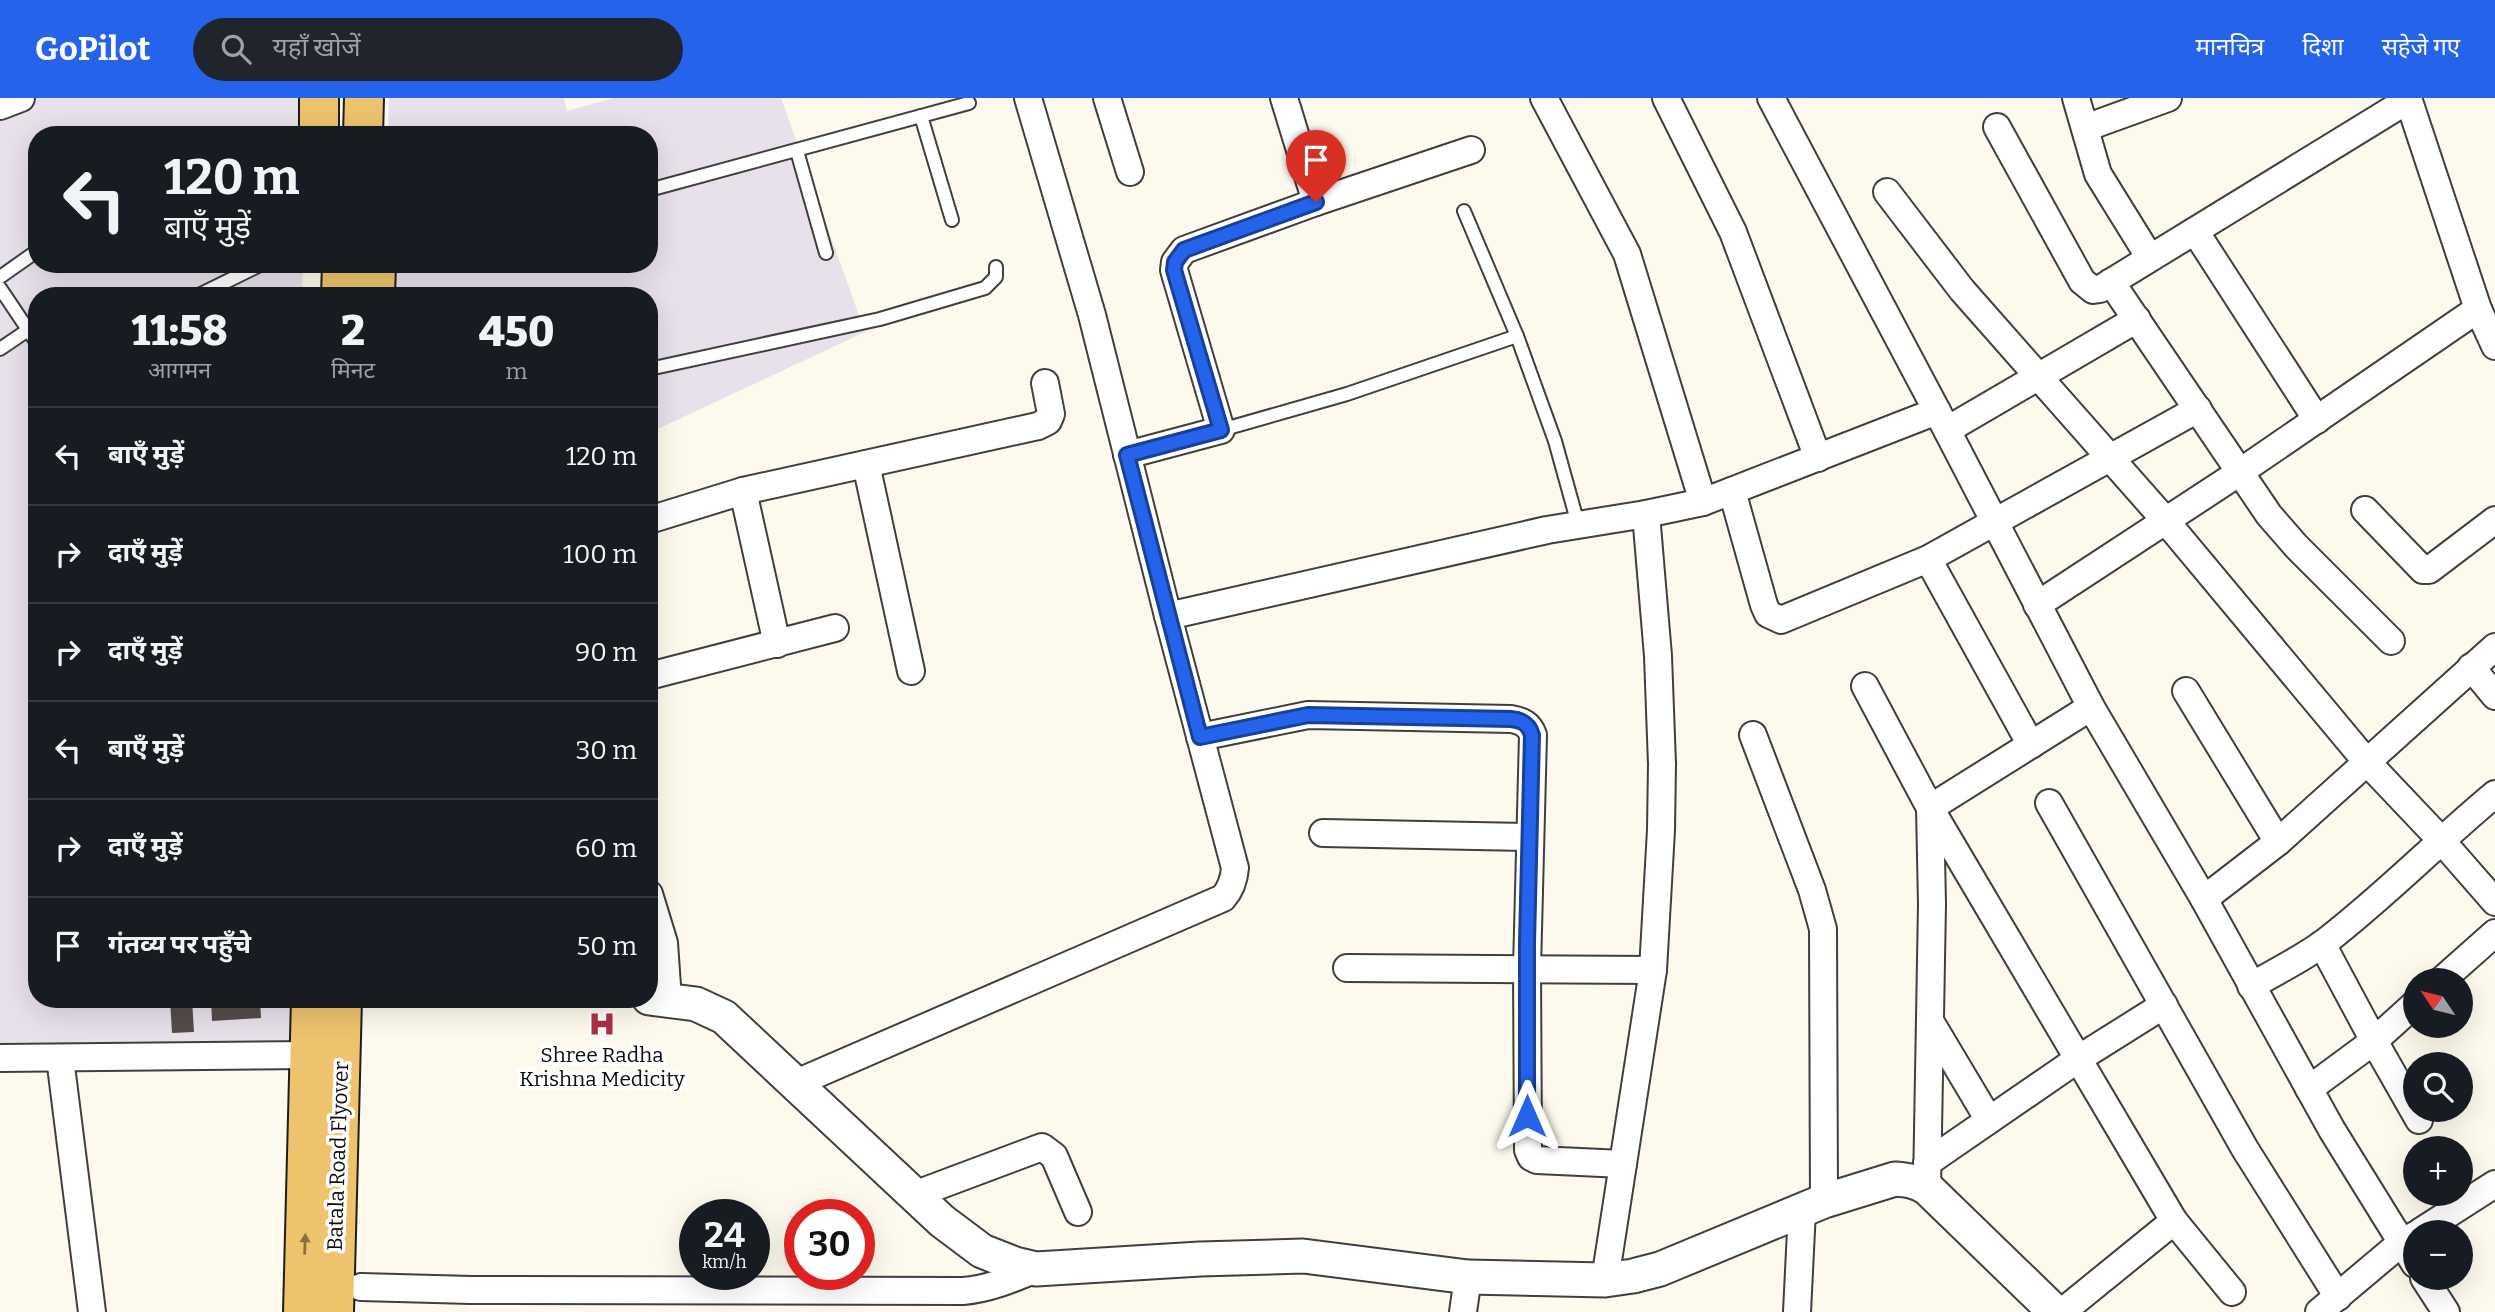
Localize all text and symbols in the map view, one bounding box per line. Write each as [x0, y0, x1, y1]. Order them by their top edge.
search box [193, 18, 683, 81]
text: GoPilot [35, 29, 151, 69]
icon: search [217, 30, 255, 68]
text: यहाँ खोजें [273, 32, 361, 63]
text: मानचित्र [2196, 33, 2264, 61]
text: दिशा [2302, 33, 2344, 61]
text: सहेजे गए [2382, 33, 2460, 61]
pin [1286, 130, 1346, 202]
icon: arrive [1297, 141, 1335, 179]
text: 120 m [164, 148, 299, 207]
icon: left [49, 154, 140, 245]
text: बाएँ मुड़ें [164, 208, 251, 246]
text: 11:58 [132, 306, 228, 356]
text: 2 [341, 306, 365, 356]
text: 450 [479, 307, 554, 357]
text: आगमन [148, 356, 211, 384]
text: मिनट [331, 356, 375, 384]
text: m [506, 357, 528, 385]
icon: left [49, 437, 87, 475]
text: बाएँ मुड़ें [108, 439, 184, 470]
text: 120 m [566, 441, 637, 472]
icon: right [49, 535, 87, 573]
text: दाएँ मुड़ें [108, 537, 183, 568]
text: 100 m [563, 539, 637, 570]
icon: right [49, 633, 87, 671]
text: दाएँ मुड़ें [108, 635, 183, 666]
text: 90 m [575, 637, 637, 668]
icon: left [49, 731, 87, 769]
text: बाएँ मुड़ें [108, 733, 184, 764]
text: 30 m [576, 735, 637, 766]
icon: right [49, 829, 87, 867]
text: दाएँ मुड़ें [108, 831, 183, 862]
text: 60 m [575, 833, 637, 864]
icon: arrive [49, 927, 87, 965]
text: गंतव्य पर पहुँचे [108, 929, 251, 960]
text: 50 m [576, 931, 637, 962]
north arrow [2403, 968, 2473, 1038]
map controls [2403, 968, 2473, 1290]
hospital icon: Shree Radha Krishna Medicity [587, 1009, 617, 1039]
place label: Shree Radha Krishna Medicity [519, 1042, 686, 1092]
button: search [2403, 1052, 2473, 1122]
street label: Batala Road Flyover [322, 1061, 354, 1251]
position arrow [1490, 1079, 1564, 1153]
button: + [2403, 1136, 2473, 1206]
speed limit sign: 30 [784, 1199, 875, 1290]
text: 24 [704, 1214, 745, 1256]
button: − [2403, 1220, 2473, 1290]
one-way arrow [299, 1233, 311, 1255]
text: km/h [702, 1251, 747, 1273]

